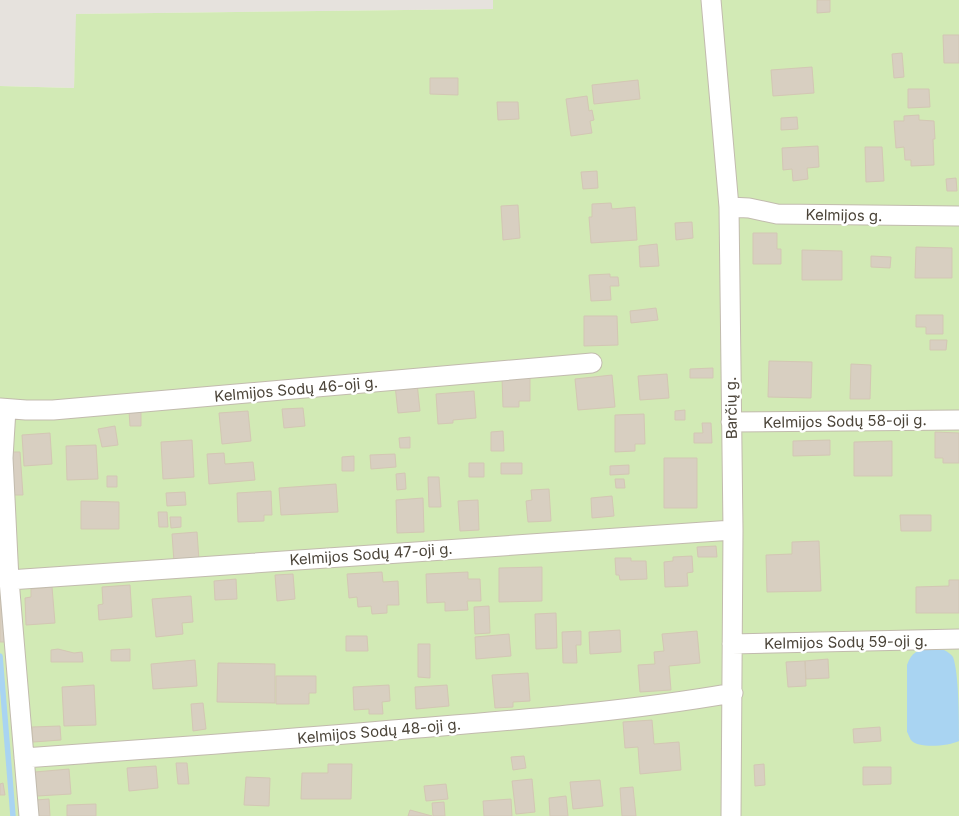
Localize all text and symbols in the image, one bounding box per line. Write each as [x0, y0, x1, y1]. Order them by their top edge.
street label: Kelmijos g. [805, 205, 883, 225]
street label: Kelmijos Sodų 46-oji g. [213, 372, 379, 406]
street label: Barčių g. [721, 377, 741, 439]
street label: Kelmijos Sodų 58-oji g. [763, 410, 927, 432]
street label: Kelmijos Sodų 47-oji g. [289, 539, 453, 569]
street label: Kelmijos Sodų 59-oji g. [764, 631, 928, 653]
street label: Kelmijos Sodų 48-oji g. [296, 714, 462, 748]

